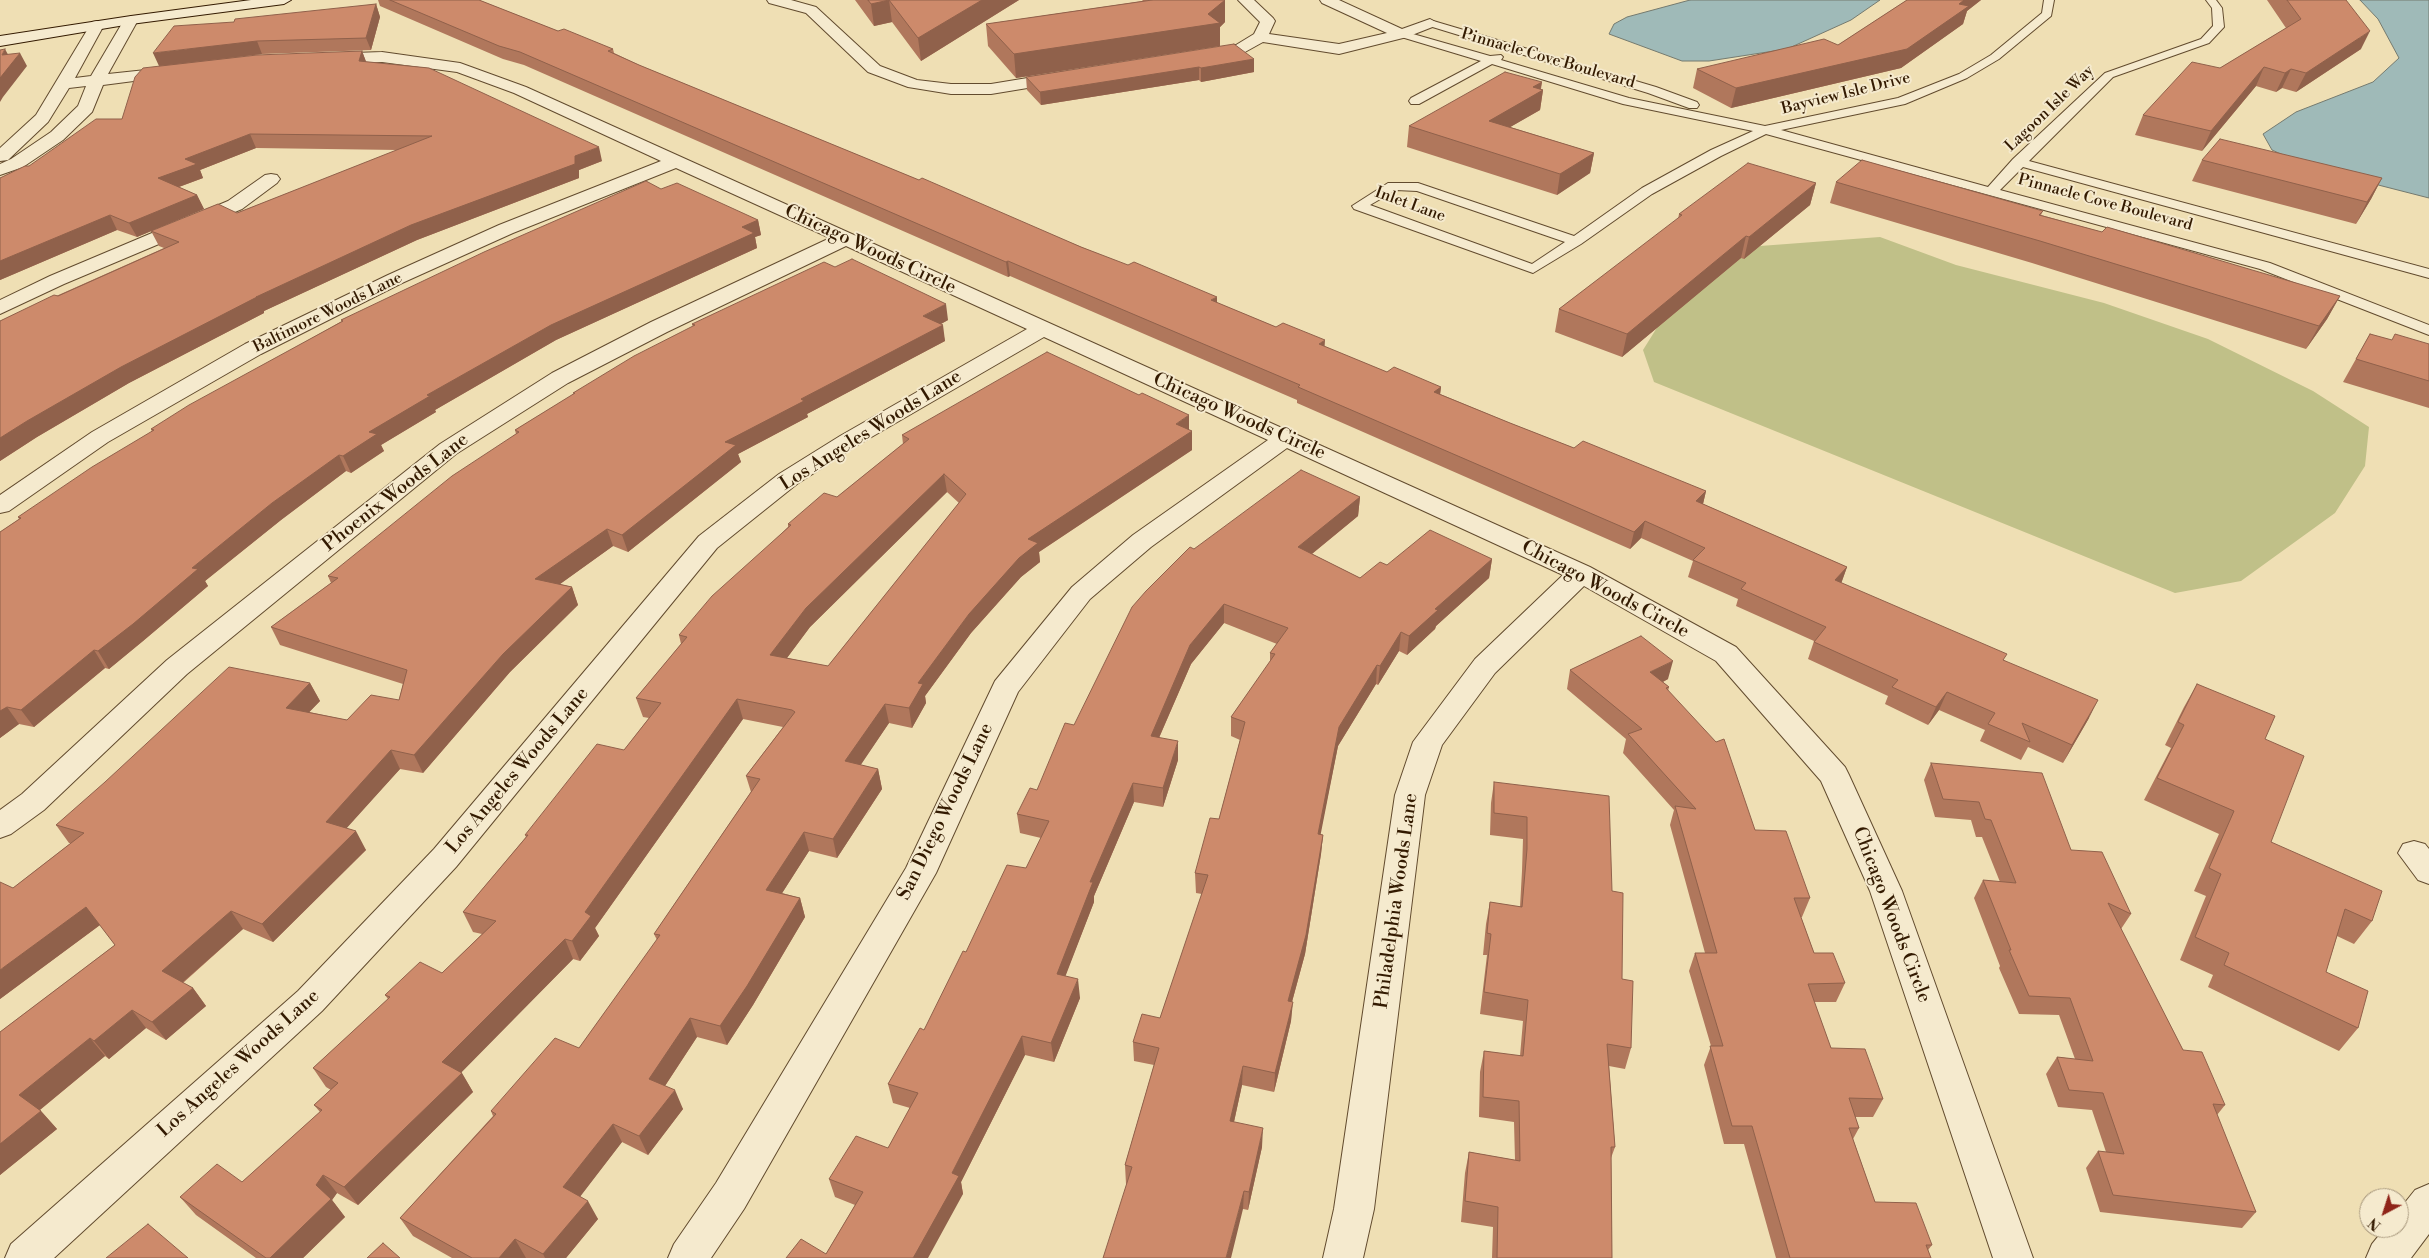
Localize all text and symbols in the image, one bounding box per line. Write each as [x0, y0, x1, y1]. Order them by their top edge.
street label: Pinnacle Cove Boulevard [1459, 25, 1637, 93]
street label: Lagoon Isle Way [2002, 62, 2098, 156]
street label: Bayview Isle Drive [1779, 69, 1913, 119]
street label: Pinnacle Cove Boulevard [2015, 170, 2195, 236]
street label: Inlet Lane [1372, 183, 1448, 227]
street label: Chicago Woods Circle [781, 200, 959, 300]
street label: Baltimore Woods Lane [250, 269, 406, 357]
street label: Los Angeles Woods Lane [776, 366, 966, 496]
street label: Chicago Woods Circle [1149, 369, 1329, 465]
street label: Phoenix Woods Lane [318, 429, 474, 557]
street label: Chicago Woods Circle [1517, 536, 1693, 644]
street label: Los Angeles Woods Lane [442, 683, 594, 859]
street label: San Diego Woods Lane [893, 720, 999, 904]
street label: Philadelphia Woods Lane [1371, 792, 1423, 1010]
street label: Chicago Woods Circle [1847, 824, 1935, 1006]
street label: Los Angeles Woods Lane [153, 985, 325, 1143]
north arrow [2359, 1188, 2409, 1238]
text: N [2365, 1213, 2385, 1234]

